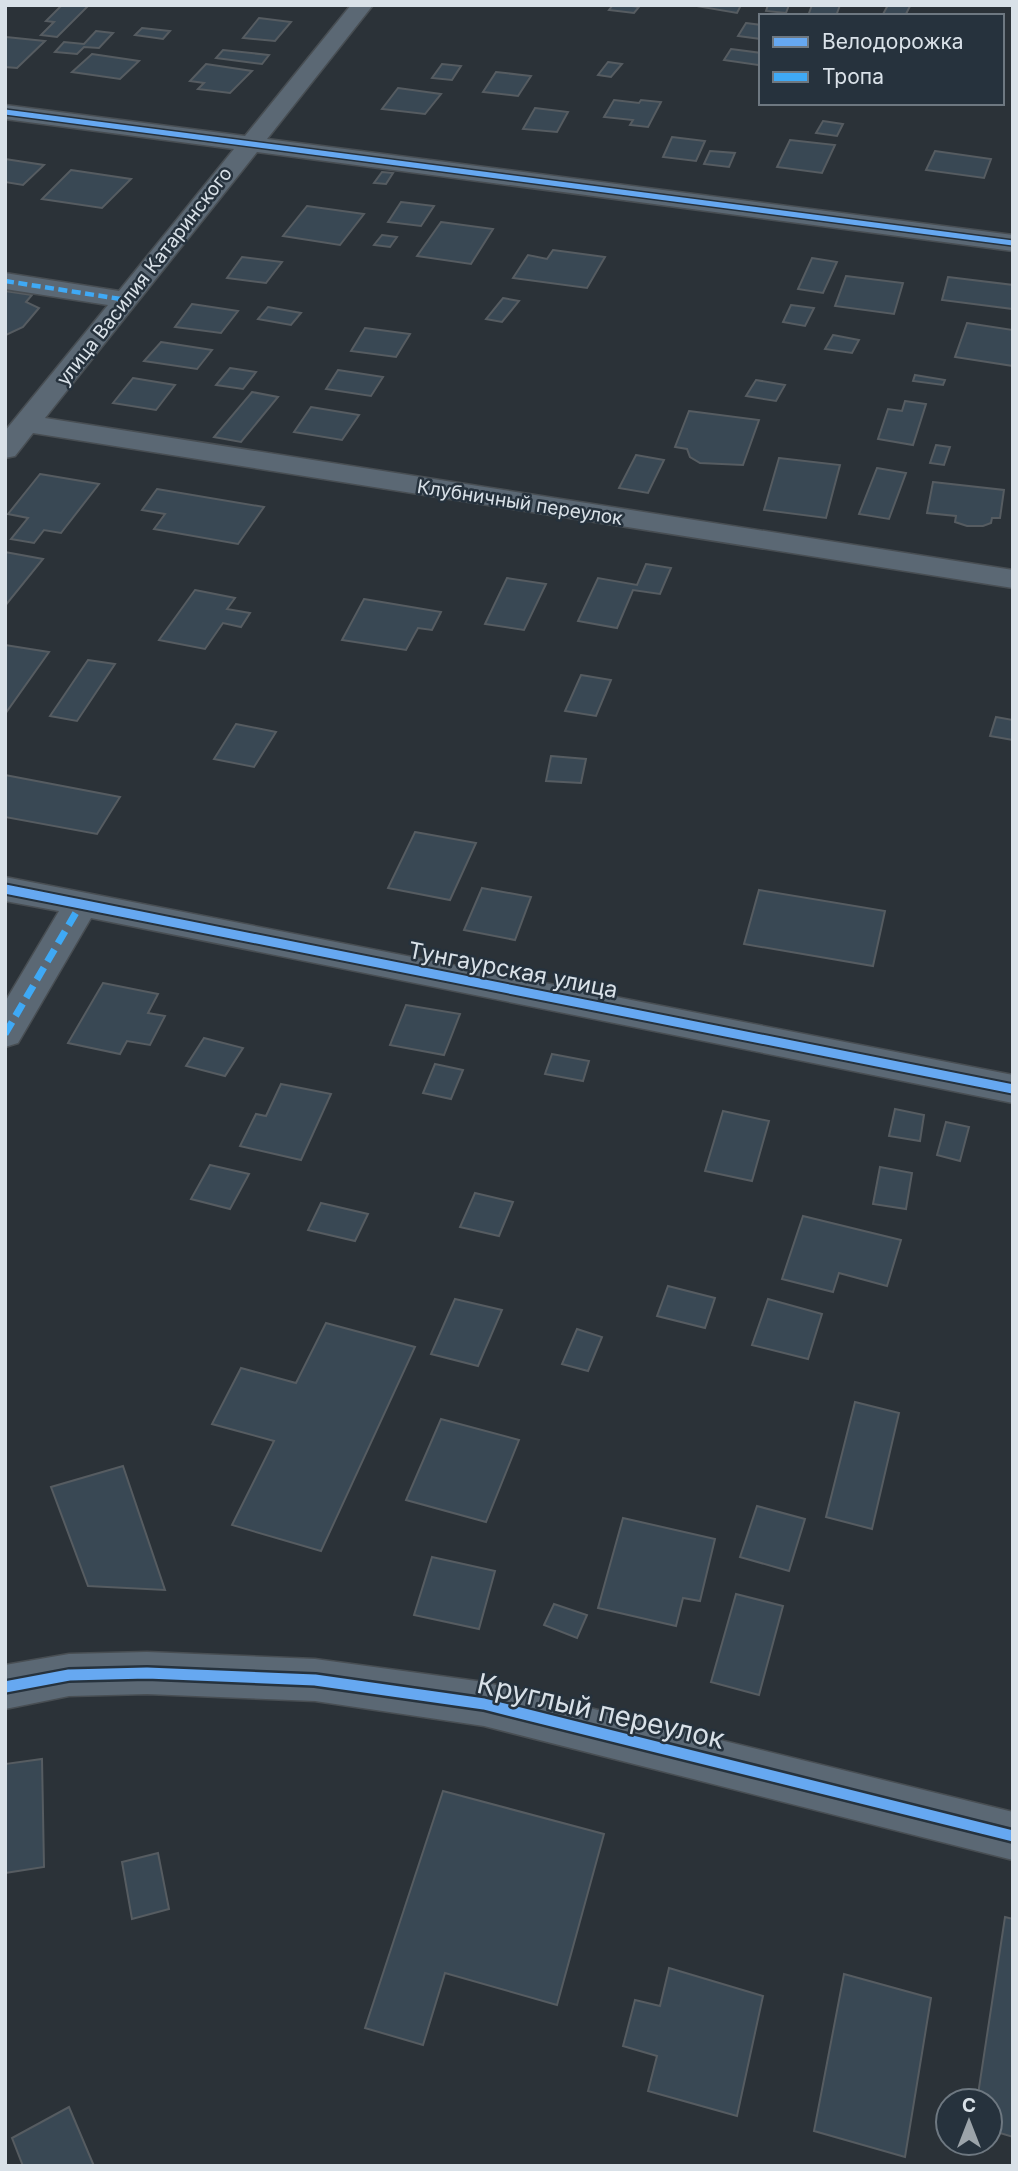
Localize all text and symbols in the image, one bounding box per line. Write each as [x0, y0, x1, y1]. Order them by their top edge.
legend [759, 14, 1004, 105]
text: Велодорожка [822, 29, 964, 54]
text: Тропа [822, 64, 884, 89]
street label: улица Василия Катаринского [52, 162, 237, 390]
street label: Клубничный переулок [416, 475, 625, 530]
street label: Тунгаурская улица [406, 936, 620, 1004]
street label: Круглый переулок [474, 1666, 728, 1756]
north arrow [934, 2087, 1004, 2157]
text: С [962, 2094, 976, 2117]

